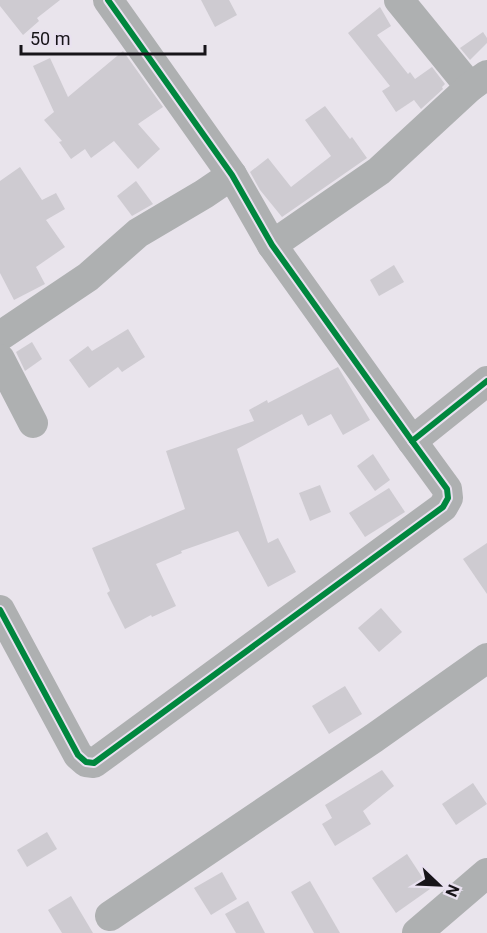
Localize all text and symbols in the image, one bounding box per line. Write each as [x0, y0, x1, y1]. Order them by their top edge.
scale bar [21, 18, 206, 56]
text: 50 m [30, 28, 70, 49]
north arrow [409, 855, 469, 915]
text: N [441, 882, 463, 900]

